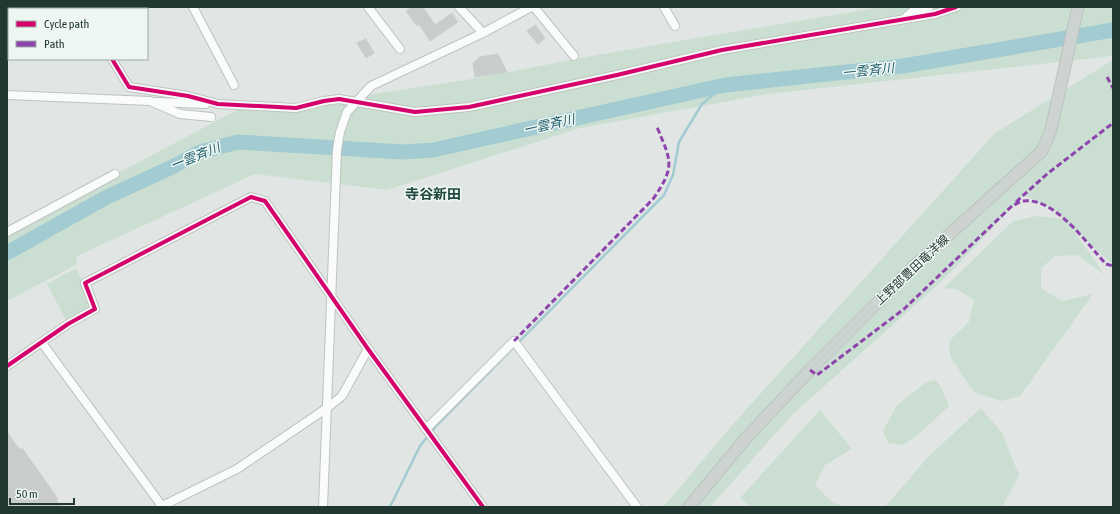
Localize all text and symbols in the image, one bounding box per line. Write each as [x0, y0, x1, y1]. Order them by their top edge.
legend [8, 8, 148, 60]
text: Cycle path [44, 17, 89, 31]
text: Path [44, 37, 65, 51]
water label: 一雲斉川 [841, 60, 897, 81]
water label: 一雲斉川 [522, 111, 578, 138]
water label: 一雲斉川 [168, 139, 224, 173]
district label: 寺谷新田 [405, 186, 461, 202]
street label: 上野部豊田竜洋線 [872, 232, 952, 308]
scale bar [10, 480, 74, 506]
text: 50 m [16, 487, 38, 501]

